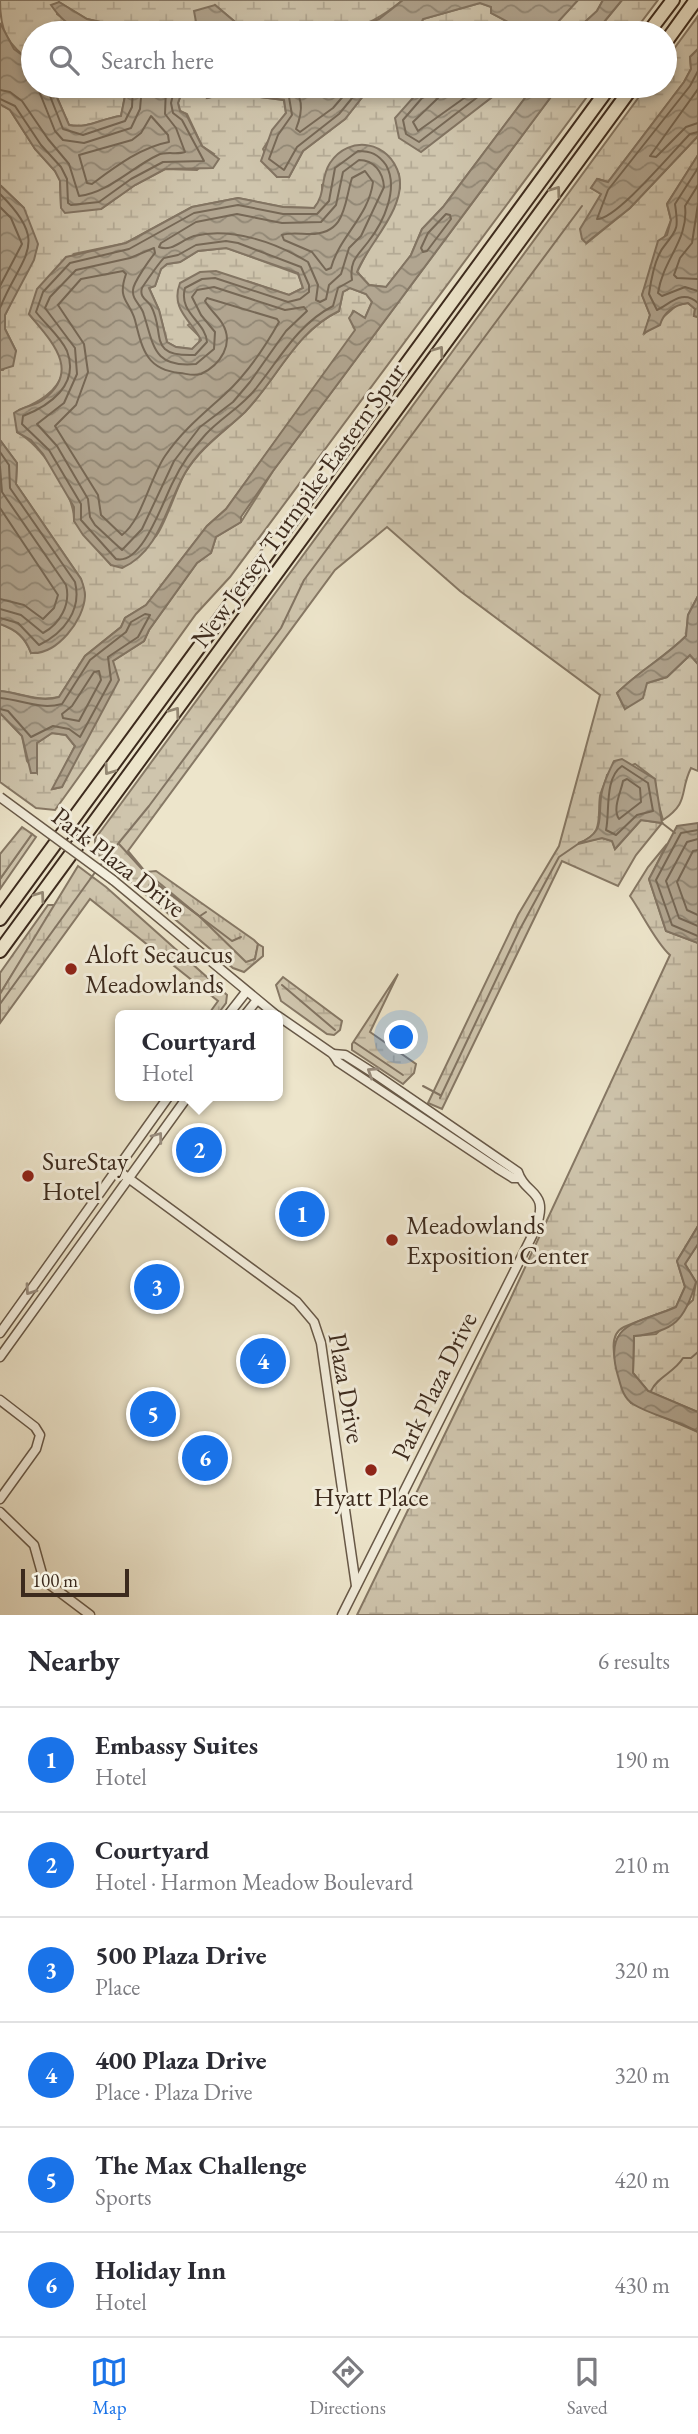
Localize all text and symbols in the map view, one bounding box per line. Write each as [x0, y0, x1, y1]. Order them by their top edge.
search box [21, 21, 677, 98]
icon: search [45, 41, 83, 79]
text: Search here [101, 43, 214, 77]
one-way arrow [548, 186, 560, 199]
one-way arrow [431, 346, 443, 359]
street label: New Jersey Turnpike Eastern Spur [183, 356, 413, 654]
one-way arrow [166, 707, 179, 720]
one-way arrow [105, 762, 117, 775]
street label: Park Plaza Drive [45, 799, 193, 925]
one-way arrow [32, 891, 45, 904]
place label: Aloft Secaucus Meadowlands [84, 937, 233, 1001]
marker: Aloft Secaucus Meadowlands [63, 961, 79, 977]
popup [115, 1010, 283, 1101]
your location [384, 1020, 418, 1054]
text: Courtyard [142, 1024, 256, 1058]
text: Hotel [142, 1058, 194, 1088]
one-way arrow [366, 1068, 379, 1081]
pin: 2 [176, 1124, 222, 1176]
one-way arrow [149, 1132, 162, 1145]
place label: SureStay Hotel [42, 1144, 129, 1208]
marker: SureStay Hotel [20, 1168, 36, 1184]
pin: 1 [279, 1188, 325, 1240]
place label: Meadowlands Exposition Center [406, 1208, 589, 1272]
marker: Meadowlands Exposition Center [384, 1232, 400, 1248]
pin: 3 [134, 1261, 180, 1313]
one-way arrow [26, 1282, 38, 1295]
street label: Park Plaza Drive [383, 1306, 485, 1466]
street label: Plaza Drive [321, 1330, 373, 1446]
pin: 4 [240, 1335, 286, 1387]
pin: 5 [130, 1388, 176, 1440]
pin: 6 [182, 1432, 228, 1484]
marker: Hyatt Place [363, 1462, 379, 1478]
place label: Hyatt Place [313, 1480, 429, 1514]
scale bar [21, 1566, 130, 1598]
text: 100 m [32, 1568, 78, 1593]
text: Nearby [28, 1641, 120, 1680]
text: 6 results [598, 1646, 670, 1676]
text: Embassy Suites [95, 1728, 258, 1762]
text: 1 [45, 1745, 57, 1775]
text: 190 m [614, 1745, 670, 1775]
text: Hotel [95, 1762, 147, 1792]
text: Courtyard [95, 1833, 209, 1867]
text: 2 [45, 1850, 57, 1880]
text: 210 m [614, 1850, 670, 1880]
text: Hotel · Harmon Meadow Boulevard [95, 1867, 413, 1897]
text: 500 Plaza Drive [95, 1938, 267, 1972]
text: 3 [45, 1955, 57, 1985]
text: 320 m [614, 1955, 670, 1985]
text: Place [95, 1972, 140, 2002]
text: 400 Plaza Drive [95, 2043, 267, 2077]
text: 4 [45, 2060, 57, 2090]
text: 320 m [614, 2060, 670, 2090]
text: Place · Plaza Drive [95, 2077, 253, 2107]
text: The Max Challenge [95, 2148, 307, 2182]
text: 5 [45, 2165, 57, 2195]
text: 420 m [614, 2165, 670, 2195]
text: Sports [95, 2182, 151, 2212]
text: Holiday Inn [95, 2253, 226, 2287]
text: 6 [45, 2270, 57, 2300]
text: 430 m [614, 2270, 670, 2300]
text: Hotel [95, 2287, 147, 2317]
tab: Map [90, 2353, 128, 2420]
tab: Directions [309, 2353, 386, 2420]
tab: Saved [567, 2353, 608, 2420]

